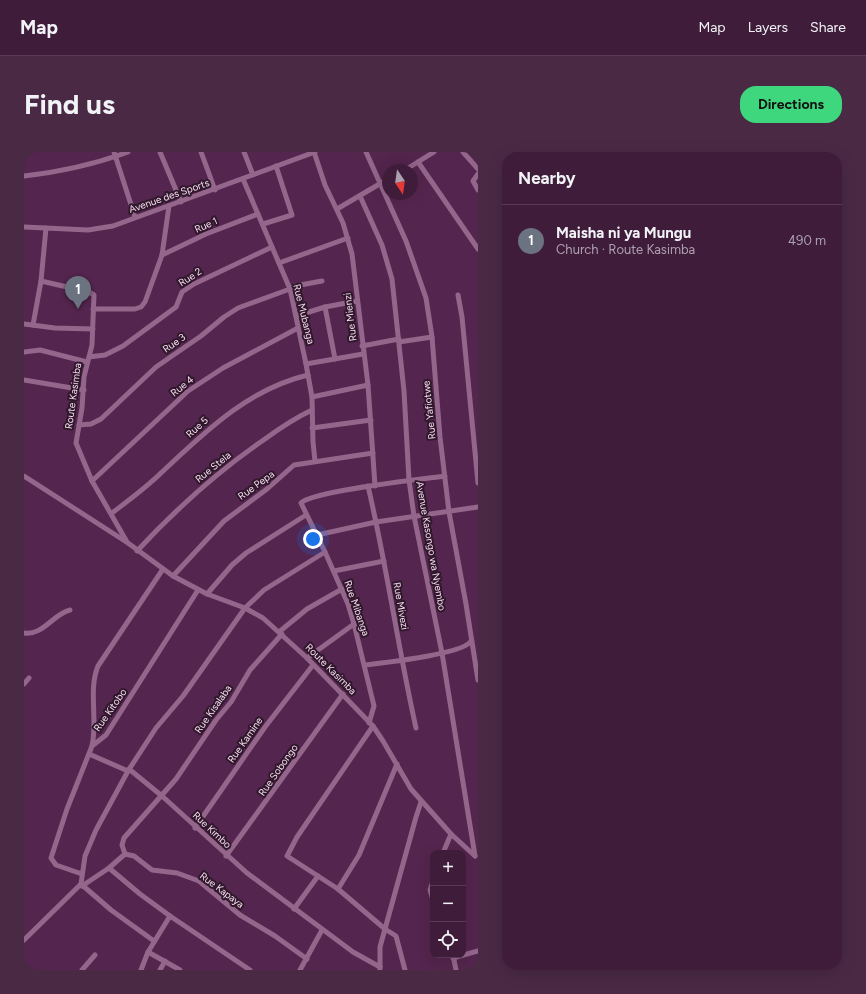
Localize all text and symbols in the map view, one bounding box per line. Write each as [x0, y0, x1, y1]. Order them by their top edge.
text: Map [20, 16, 58, 39]
text: Map [698, 19, 726, 36]
text: Layers [748, 19, 788, 36]
text: Share [810, 19, 846, 36]
button: Directions [740, 86, 842, 123]
text: Find us [24, 87, 115, 121]
north arrow [382, 164, 418, 200]
text: Nearby [518, 168, 576, 188]
street label: Avenue des Sports [127, 176, 211, 216]
street label: Rue 1 [192, 214, 220, 236]
text: Maisha ni ya Mungu [556, 224, 691, 242]
text: 1 [528, 233, 534, 248]
text: 490 m [788, 233, 826, 248]
text: Church · Route Kasimba [556, 242, 695, 257]
street label: Rue 2 [176, 265, 204, 289]
pin: 1 [65, 276, 91, 309]
street label: Rue Mubanga [290, 283, 318, 345]
street label: Rue Mienzi [341, 292, 359, 342]
street label: Rue 3 [160, 330, 188, 356]
street label: Route Kasimba [62, 362, 84, 430]
street label: Rue 4 [168, 373, 196, 399]
street label: Rue Yafiotwe [419, 379, 439, 440]
street label: Rue 5 [183, 413, 211, 440]
street label: Rue Stela [192, 449, 234, 485]
street label: Rue Pepa [235, 467, 277, 503]
street label: Avenue Kasongo wa Nyembo [413, 480, 449, 612]
your location [303, 529, 323, 549]
street label: Rue Mibanga [341, 578, 373, 638]
street label: Rue Mivezi [390, 581, 412, 631]
street label: Route Kasimba [303, 641, 359, 697]
street label: Rue Kisalaba [192, 682, 234, 736]
street label: Rue Kitobo [91, 686, 130, 734]
street label: Rue Kamine [225, 714, 266, 765]
street label: Rue Sobongo [255, 741, 301, 799]
street label: Rue Kimbo [190, 809, 234, 851]
map controls [430, 850, 466, 958]
button: + [430, 850, 466, 886]
street label: Rue Kapaya [197, 869, 247, 911]
button: − [430, 886, 466, 922]
button: locate [430, 922, 466, 958]

